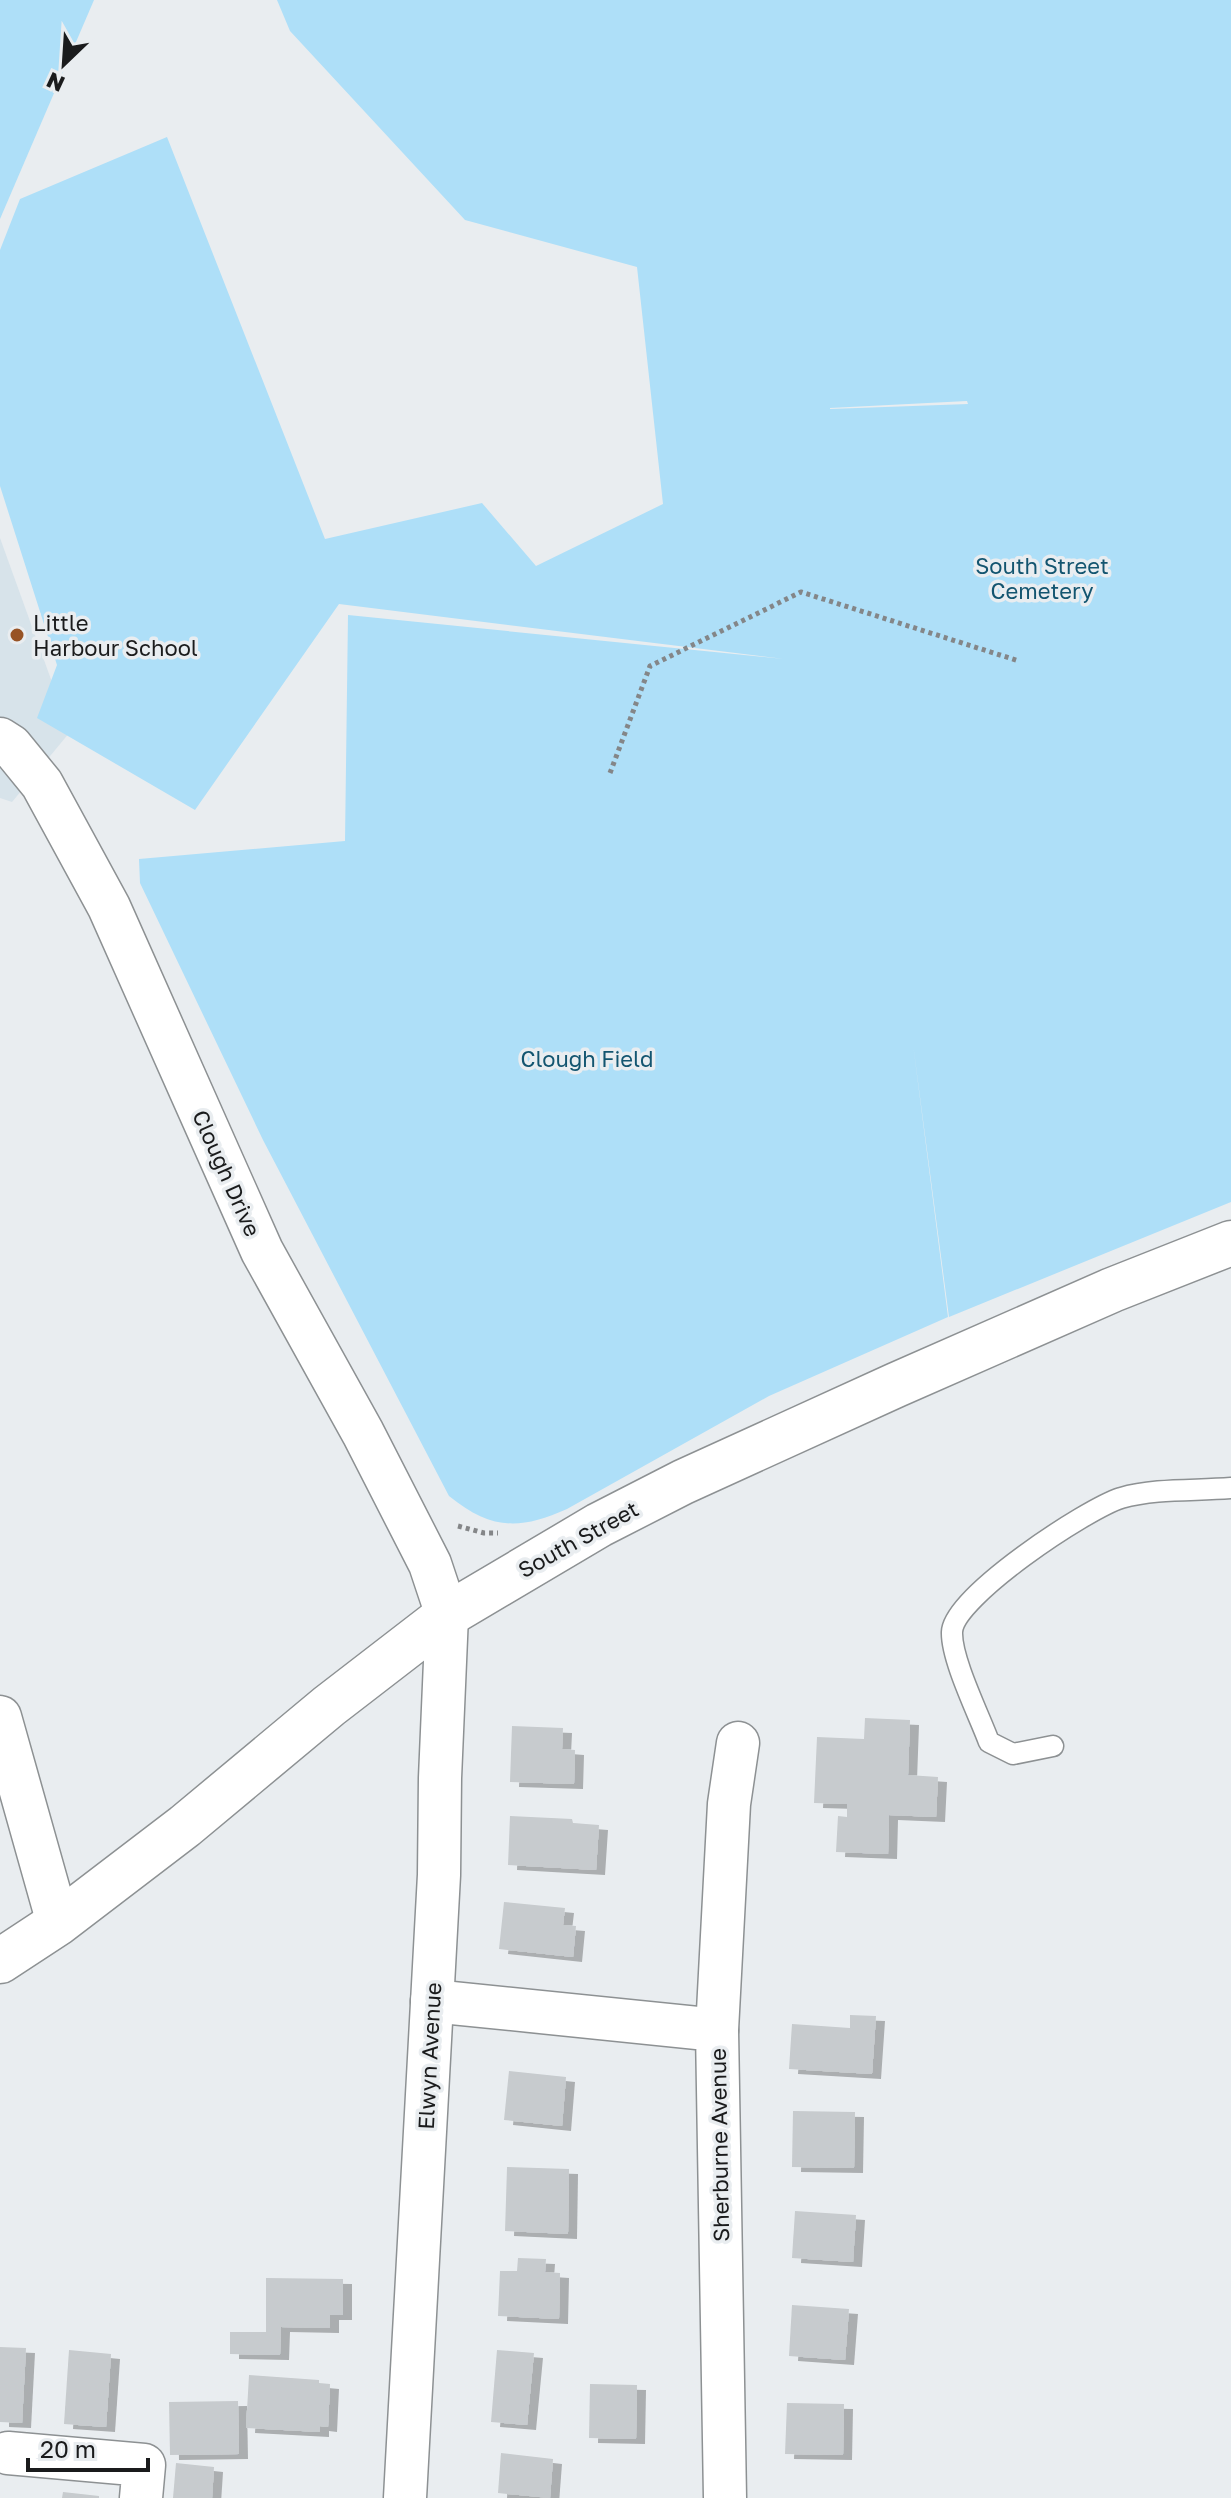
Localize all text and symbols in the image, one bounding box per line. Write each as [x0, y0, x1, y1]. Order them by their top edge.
north arrow [24, 24, 104, 104]
text: N [42, 67, 69, 98]
park label: South Street Cemetery [975, 552, 1109, 604]
place label: Little Harbour School [33, 609, 198, 661]
marker: Little Harbour School [8, 626, 26, 644]
park label: Clough Field [521, 1045, 653, 1072]
street label: Clough Drive [187, 1106, 267, 1240]
street label: South Street [513, 1495, 643, 1583]
street label: Elwyn Avenue [412, 1982, 446, 2130]
street label: Sherburne Avenue [704, 2048, 734, 2242]
scale bar [28, 2422, 148, 2472]
text: 20 m [40, 2434, 96, 2463]

